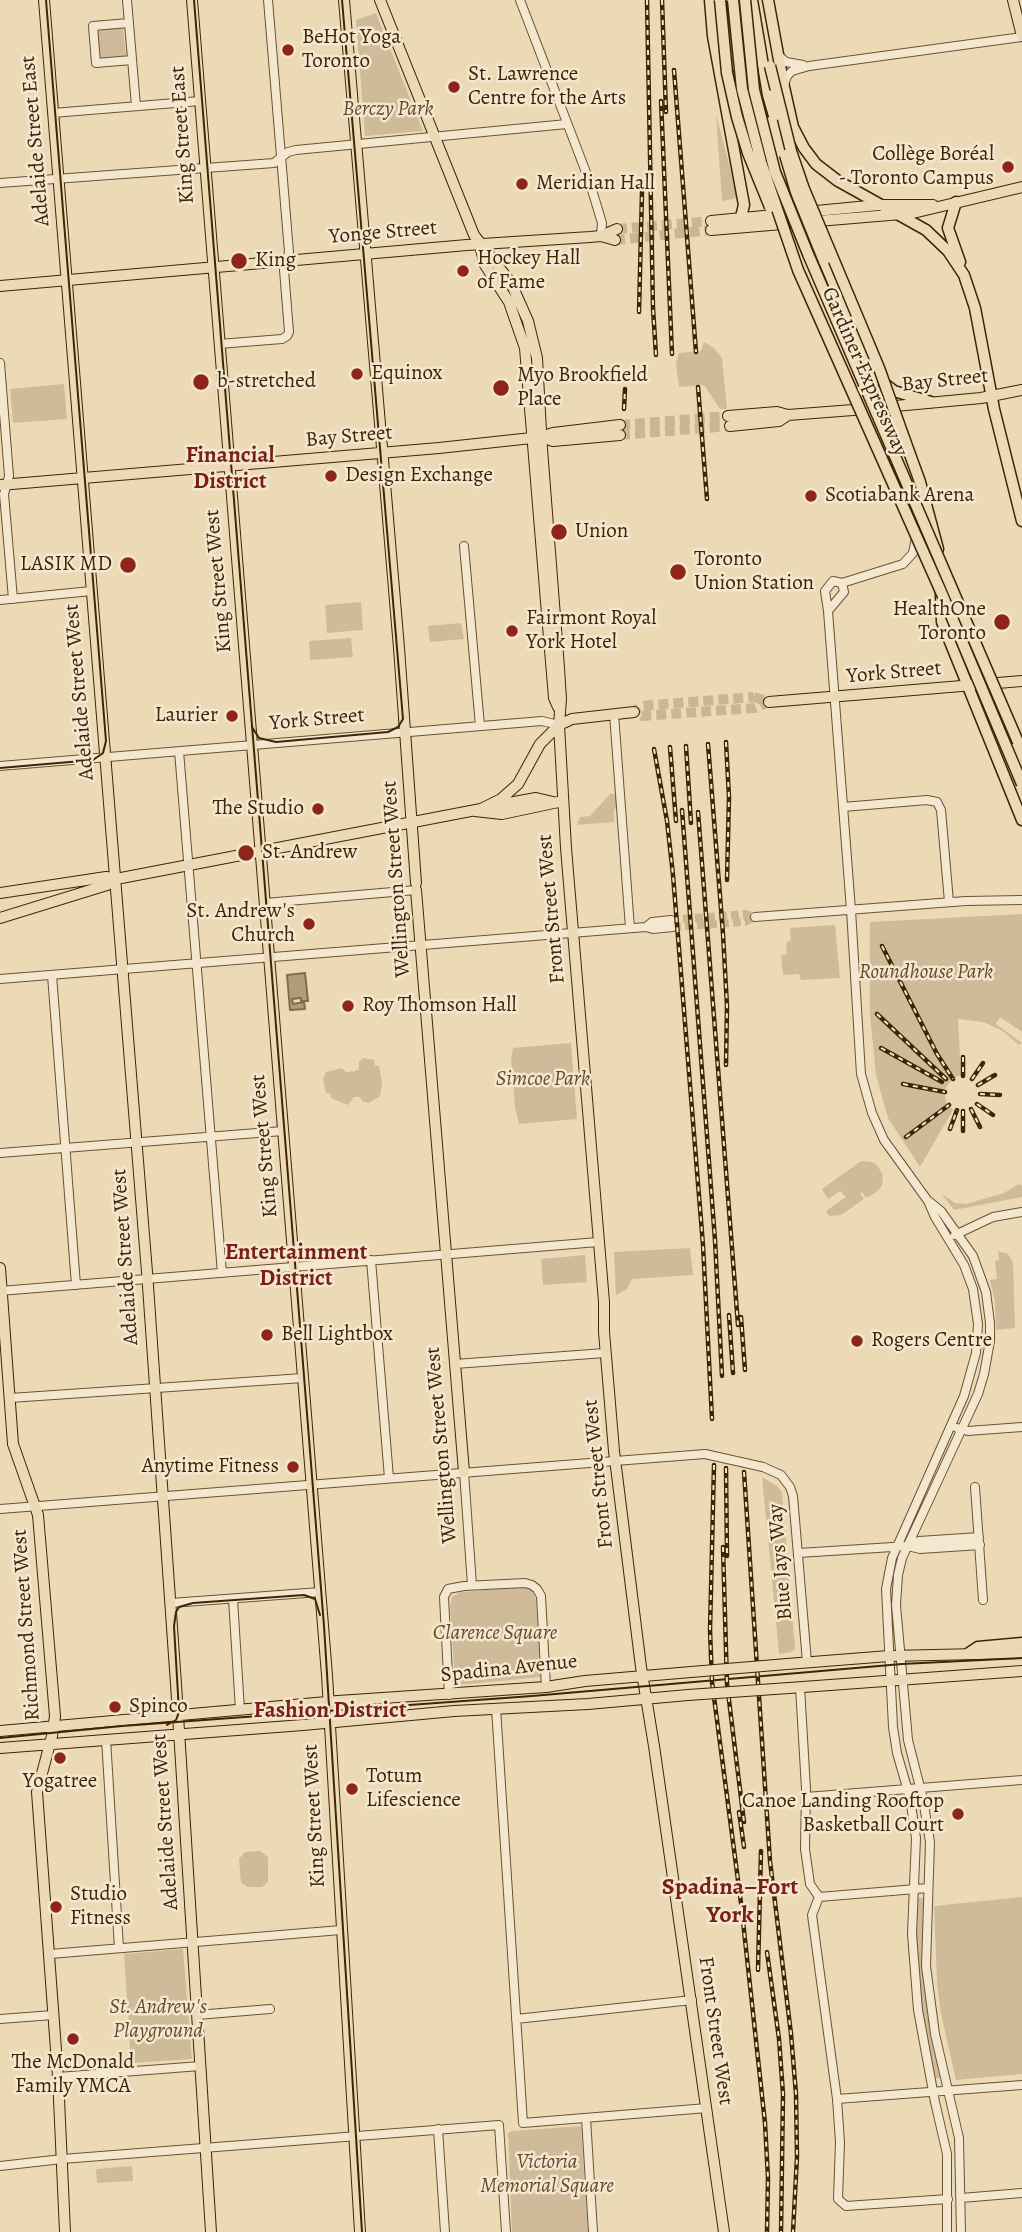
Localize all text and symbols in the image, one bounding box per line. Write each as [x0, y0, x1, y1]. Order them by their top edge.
place label: BeHot Yoga Toronto [302, 25, 401, 75]
marker: BeHot Yoga Toronto [280, 42, 296, 58]
street label: Adelaide Street East [16, 55, 56, 227]
place label: St. Lawrence Centre for the Arts [468, 62, 626, 112]
street label: King Street East [166, 65, 200, 205]
marker: St. Lawrence Centre for the Arts [446, 79, 462, 95]
park label: Berczy Park [342, 97, 434, 123]
place label: Collège Boréal - Toronto Campus [839, 142, 994, 192]
marker: Collège Boréal - Toronto Campus [1000, 159, 1016, 175]
place label: Meridian Hall [536, 171, 655, 197]
marker: Meridian Hall [514, 176, 530, 192]
street label: Yonge Street [328, 216, 438, 250]
place label: Hockey Hall of Fame [477, 246, 580, 296]
place label: King [255, 248, 296, 274]
marker: King [229, 251, 249, 271]
marker: Hockey Hall of Fame [455, 263, 471, 279]
street label: Gardiner Expressway [815, 283, 913, 461]
place label: Equinox [371, 361, 443, 387]
place label: Myo Brookfield Place [517, 363, 648, 413]
street label: Bay Street [900, 364, 990, 398]
marker: Equinox [349, 366, 365, 382]
place label: b-stretched [217, 369, 316, 395]
marker: b-stretched [191, 372, 211, 392]
marker: Myo Brookfield Place [491, 378, 511, 398]
street label: Bay Street [305, 421, 393, 453]
district label: Financial District [185, 442, 275, 496]
place label: Design Exchange [345, 463, 493, 489]
marker: Design Exchange [323, 468, 339, 484]
place label: Scotiabank Arena [825, 483, 974, 509]
marker: Scotiabank Arena [803, 488, 819, 504]
street label: King Street West [200, 508, 238, 654]
place label: Union [575, 519, 628, 545]
marker: Union [549, 522, 569, 542]
place label: Toronto Union Station [694, 547, 814, 597]
place label: LASIK MD [20, 552, 112, 578]
marker: LASIK MD [118, 555, 138, 575]
marker: Toronto Union Station [668, 562, 688, 582]
place label: HealthOne Toronto [893, 597, 986, 647]
street label: Adelaide Street West [60, 603, 100, 781]
place label: Fairmont Royal York Hotel [526, 606, 656, 656]
marker: HealthOne Toronto [992, 612, 1012, 632]
marker: Fairmont Royal York Hotel [504, 623, 520, 639]
street label: York Street [845, 656, 943, 690]
place label: Laurier [155, 703, 218, 729]
street label: York Street [268, 703, 366, 737]
marker: Laurier [224, 708, 240, 724]
street label: Wellington Street West [378, 780, 416, 978]
place label: The Studio [213, 796, 304, 822]
marker: The Studio [310, 801, 326, 817]
street label: Front Street West [533, 833, 571, 985]
place label: St. Andrew [262, 840, 357, 866]
marker: St. Andrew [236, 843, 256, 863]
place label: St. Andrew's Church [186, 899, 295, 949]
marker: St. Andrew's Church [301, 916, 317, 932]
park label: Roundhouse Park [859, 960, 993, 986]
place label: Roy Thomson Hall [362, 993, 517, 1019]
marker: Roy Thomson Hall [340, 998, 356, 1014]
park label: Simcoe Park [496, 1067, 590, 1093]
street label: King Street West [246, 1073, 284, 1219]
street label: Adelaide Street West [107, 1168, 145, 1346]
district label: Entertainment District [225, 1239, 367, 1293]
place label: Bell Lightbox [281, 1322, 393, 1348]
marker: Bell Lightbox [259, 1327, 275, 1343]
place label: Rogers Centre [871, 1328, 992, 1354]
marker: Rogers Centre [849, 1333, 865, 1349]
street label: Wellington Street West [421, 1346, 463, 1544]
street label: Front Street West [579, 1398, 619, 1550]
place label: Anytime Fitness [142, 1454, 279, 1480]
marker: Anytime Fitness [285, 1459, 301, 1475]
street label: Blue Jays Way [763, 1503, 799, 1621]
street label: Richmond Street West [8, 1528, 46, 1722]
park label: Clarence Square [433, 1621, 557, 1647]
street label: Spadina Avenue [439, 1649, 579, 1689]
place label: Spinco [129, 1694, 188, 1720]
district label: Fashion District [253, 1697, 407, 1725]
marker: Spinco [107, 1699, 123, 1715]
street label: Adelaide Street West [147, 1733, 185, 1911]
street label: King Street West [299, 1744, 331, 1888]
marker: Yogatree [52, 1750, 68, 1766]
place label: Totum Lifescience [366, 1764, 461, 1814]
place label: Yogatree [23, 1769, 97, 1795]
marker: Totum Lifescience [344, 1781, 360, 1797]
place label: Canoe Landing Rooftop Basketball Court [742, 1789, 944, 1839]
marker: Canoe Landing Rooftop Basketball Court [950, 1806, 966, 1822]
district label: Spadina–Fort York [662, 1874, 798, 1930]
place label: Studio Fitness [70, 1882, 131, 1932]
marker: Studio Fitness [48, 1899, 64, 1915]
street label: Front Street West [692, 1955, 738, 2107]
park label: St. Andrew's Playground [109, 1995, 207, 2045]
marker: The McDonald Family YMCA [65, 2031, 81, 2047]
place label: The McDonald Family YMCA [12, 2050, 134, 2100]
park label: Victoria Memorial Square [480, 2150, 614, 2200]

